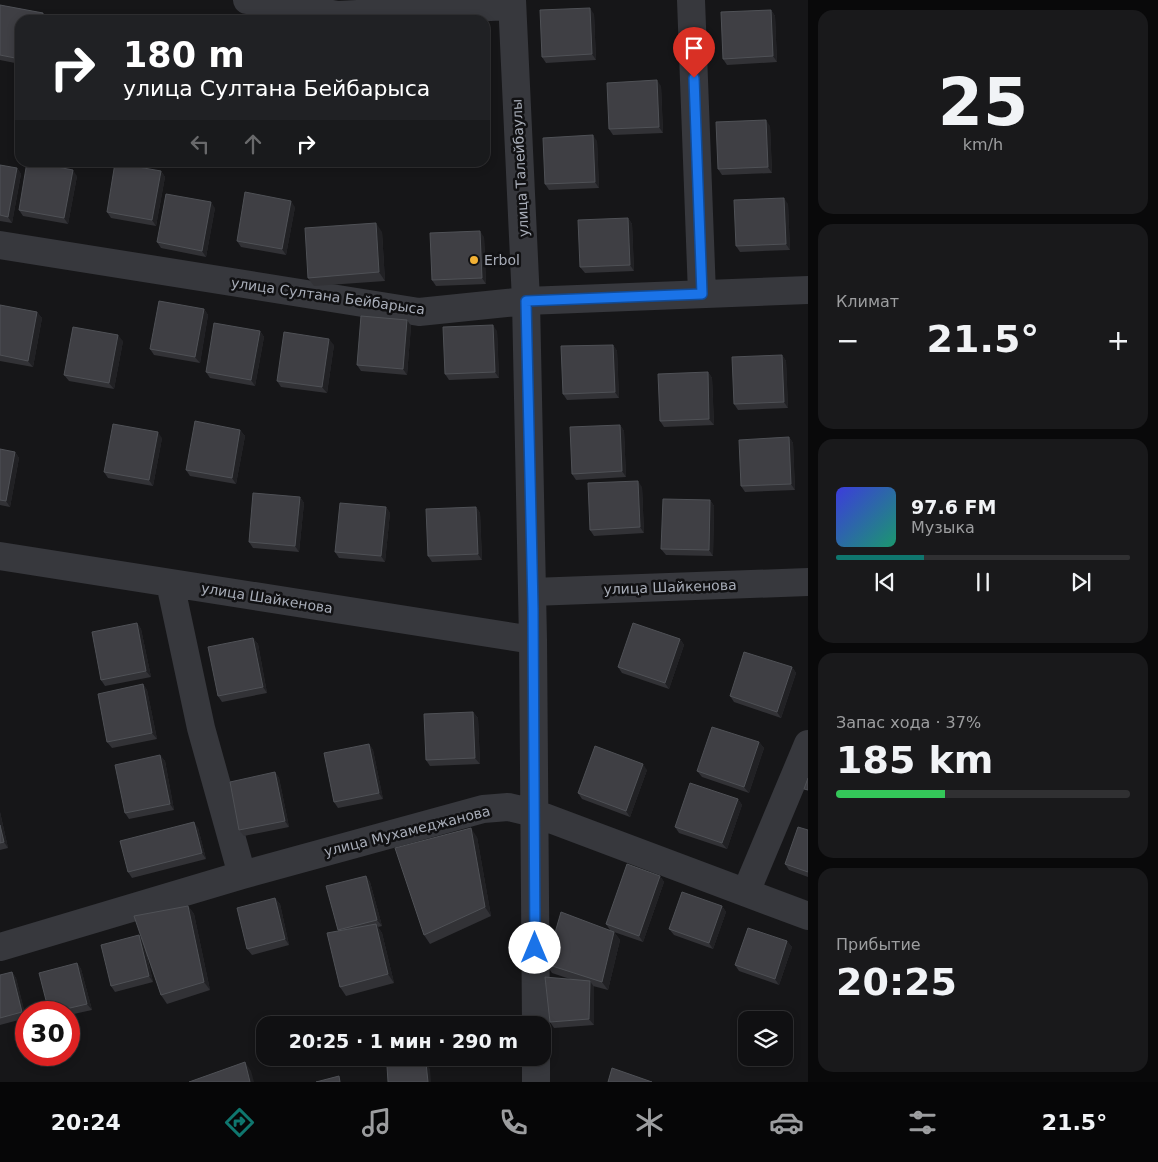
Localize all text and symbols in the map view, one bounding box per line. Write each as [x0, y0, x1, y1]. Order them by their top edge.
pin [673, 27, 715, 78]
icon: arrive [680, 34, 708, 62]
icon: right [40, 35, 105, 100]
text: 180 m [123, 35, 245, 75]
text: 25 [938, 65, 1028, 140]
text: улица Султана Бейбарыса [123, 76, 430, 101]
street label: улица Талейбаулы [508, 99, 532, 237]
icon: left [186, 130, 214, 158]
icon: ahead [239, 130, 267, 158]
icon: right [292, 130, 320, 158]
text: km/h [963, 135, 1003, 154]
place label: Erbol [484, 252, 520, 268]
marker: Erbol [468, 254, 480, 266]
street label: улица Султана Бейбарыса [230, 274, 426, 318]
text: Климат [836, 292, 899, 311]
text: 21.5° [927, 317, 1039, 361]
text: − [836, 324, 859, 357]
text: + [1107, 324, 1130, 357]
text: 97.6 FM [911, 496, 996, 518]
text: Музыка [911, 518, 975, 537]
icon: previous [871, 568, 899, 596]
icon: pause [969, 568, 997, 596]
icon: next [1067, 568, 1095, 596]
street label: улица Шайкенова [603, 577, 737, 597]
street label: улица Шайкенова [200, 580, 334, 616]
text: Запас хода · 37% [836, 713, 981, 732]
text: 185 km [836, 738, 993, 782]
street label: улица Мухамеджанова [322, 803, 492, 859]
position arrow [508, 921, 560, 973]
text: Прибытие [836, 935, 921, 954]
text: 20:25 [836, 960, 957, 1004]
speed limit sign: 30 [15, 1001, 80, 1066]
map controls [738, 1011, 793, 1066]
button: layers [738, 1011, 793, 1066]
text: 20:25 · 1 мин · 290 m [289, 1030, 518, 1052]
icon: directions [222, 1105, 257, 1140]
icon: music [359, 1105, 394, 1140]
icon: phone [496, 1105, 531, 1140]
icon: climate [632, 1105, 667, 1140]
icon: car [769, 1105, 804, 1140]
icon: filters [905, 1105, 940, 1140]
text: 20:24 [51, 1110, 121, 1135]
text: 21.5° [1042, 1110, 1107, 1135]

